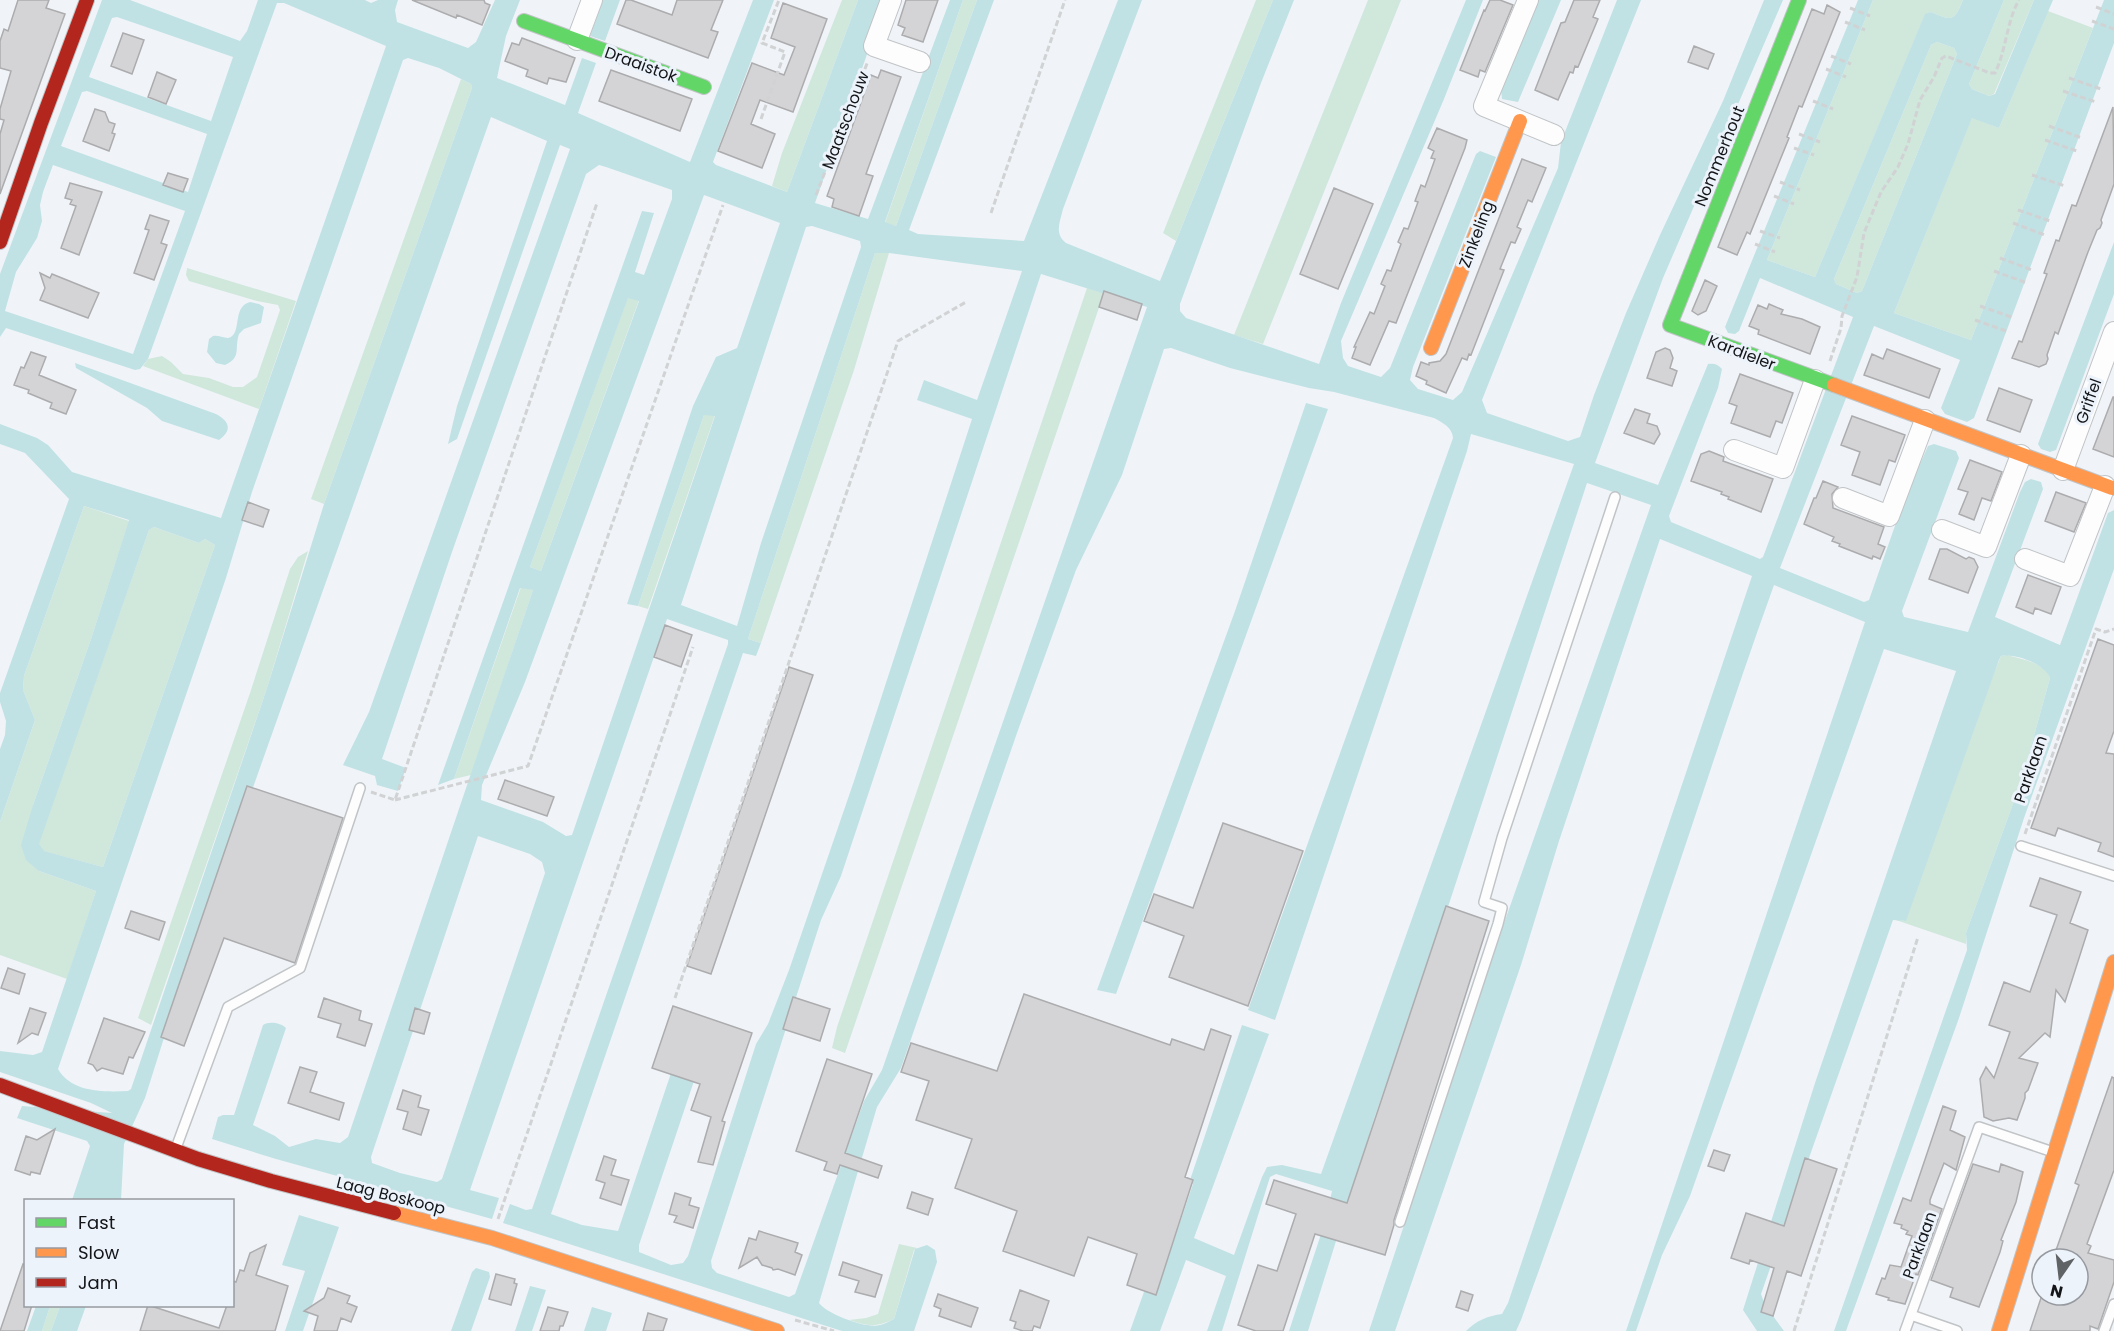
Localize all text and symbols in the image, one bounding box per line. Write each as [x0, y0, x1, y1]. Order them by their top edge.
street label: Draaistok [601, 41, 681, 88]
street label: Maatschouw [816, 68, 875, 172]
street label: Nommerhout [1689, 102, 1750, 210]
street label: Zinkeling [1453, 197, 1500, 271]
street label: Kardieler [1705, 329, 1779, 376]
street label: Griffel [2070, 375, 2107, 427]
street label: Parklaan [2008, 732, 2053, 806]
street label: Laag Boskoop [334, 1171, 448, 1220]
legend [24, 1199, 234, 1307]
street label: Parklaan [1897, 1208, 1942, 1282]
text: Fast [78, 1210, 115, 1235]
text: Slow [78, 1240, 120, 1265]
north arrow [2030, 1247, 2090, 1307]
text: Jam [78, 1270, 118, 1295]
text: N [2048, 1278, 2065, 1304]

